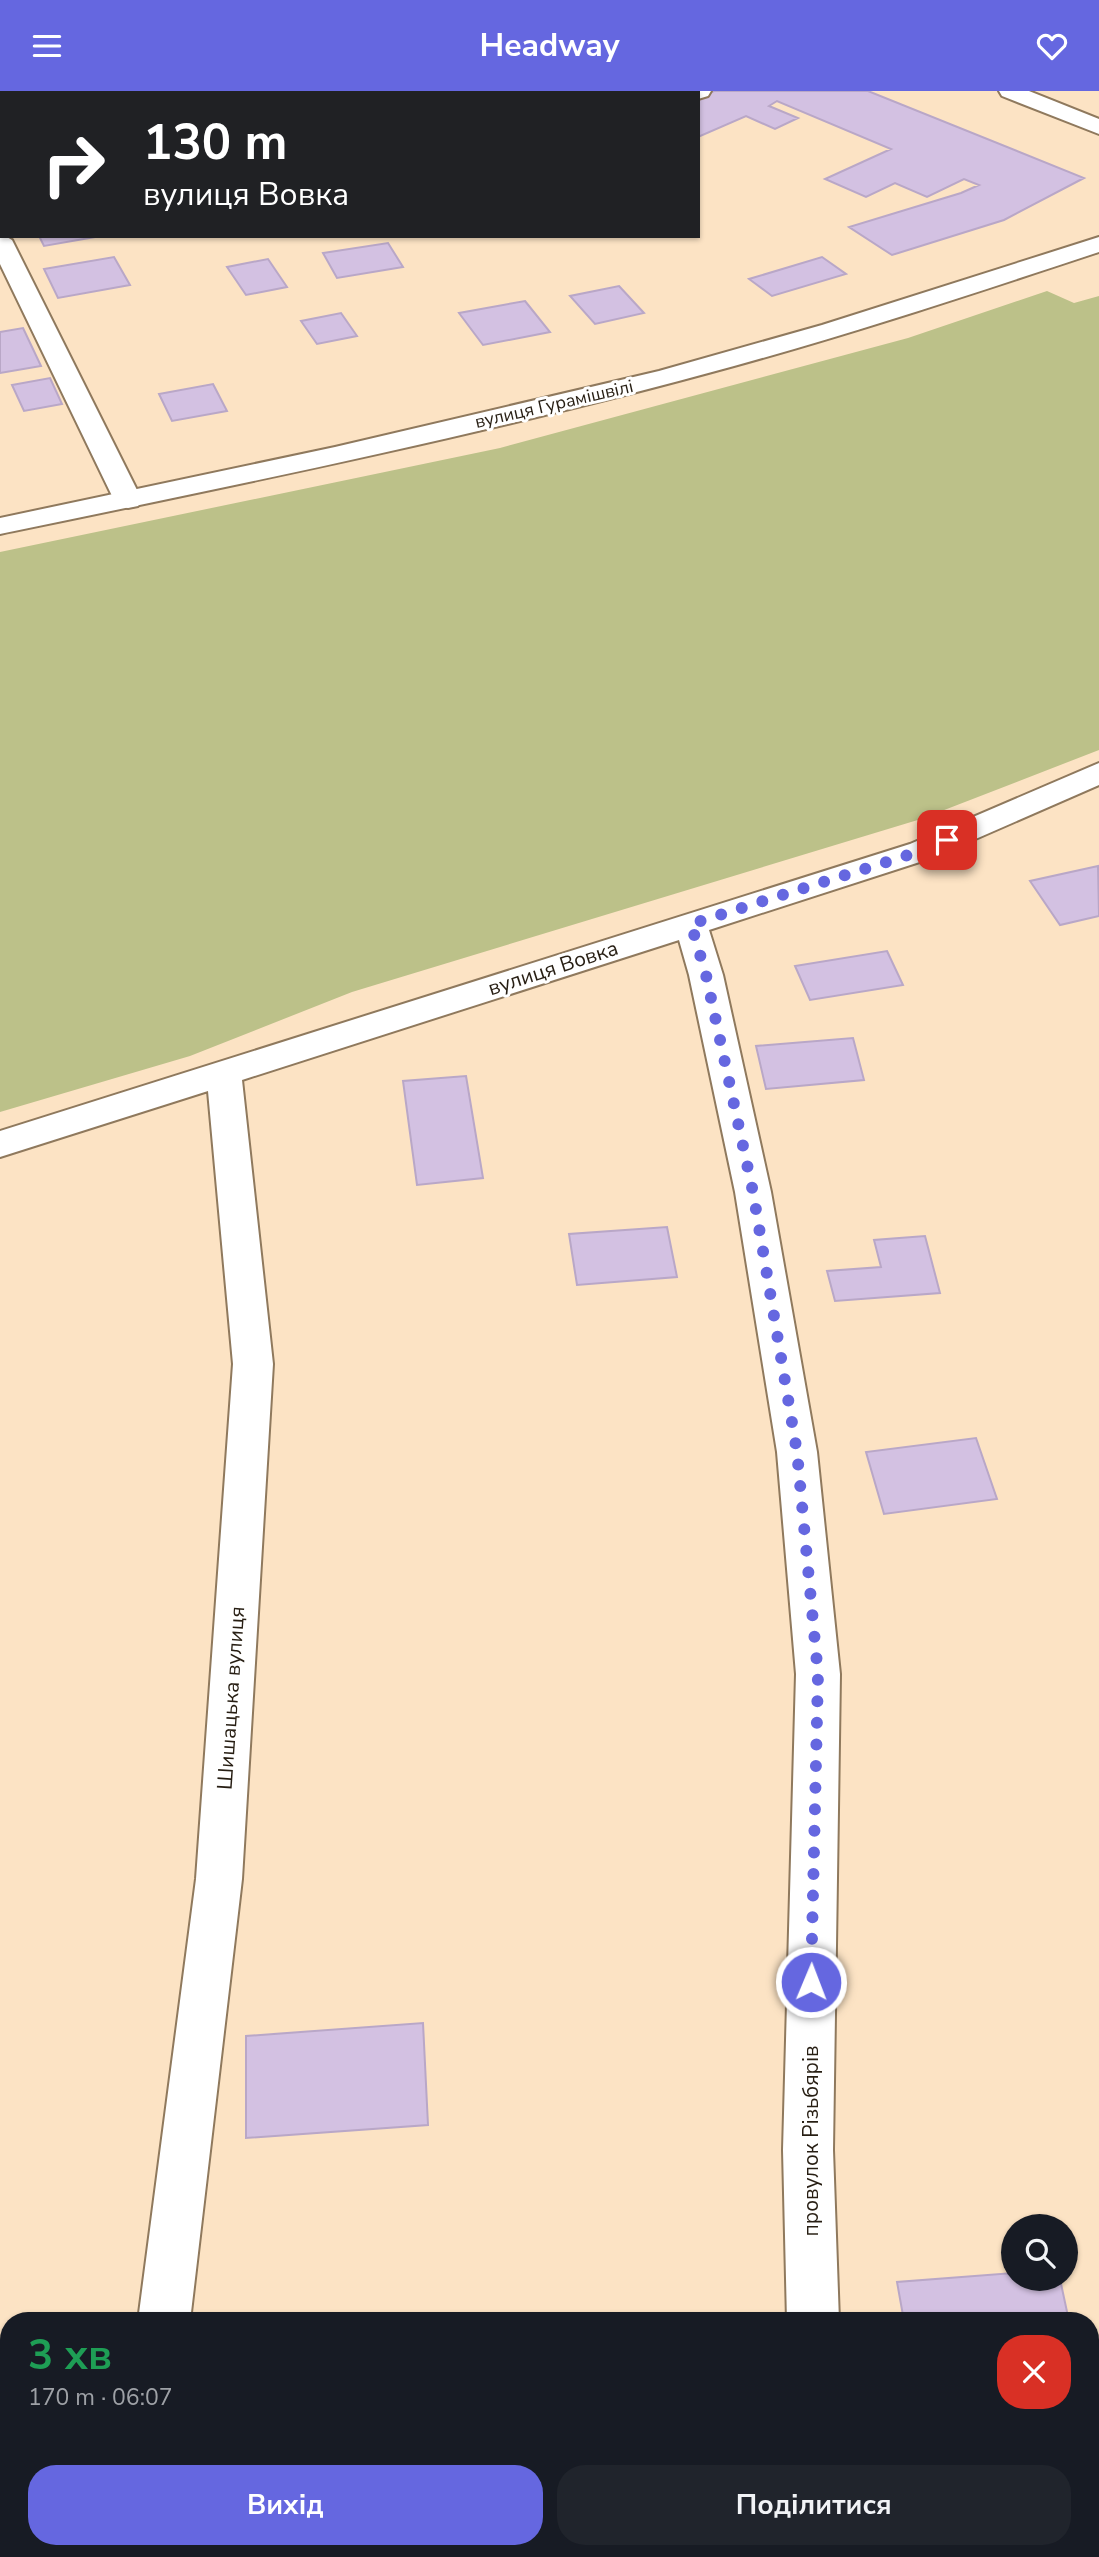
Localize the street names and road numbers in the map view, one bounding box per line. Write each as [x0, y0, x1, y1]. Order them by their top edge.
street label: вулиця Гурамішвілі [472, 374, 636, 434]
street label: вулиця Вовка [484, 934, 622, 1002]
street label: Шишацька вулиця [211, 1605, 251, 1791]
street label: провулок Різьбярів [797, 2045, 825, 2237]

